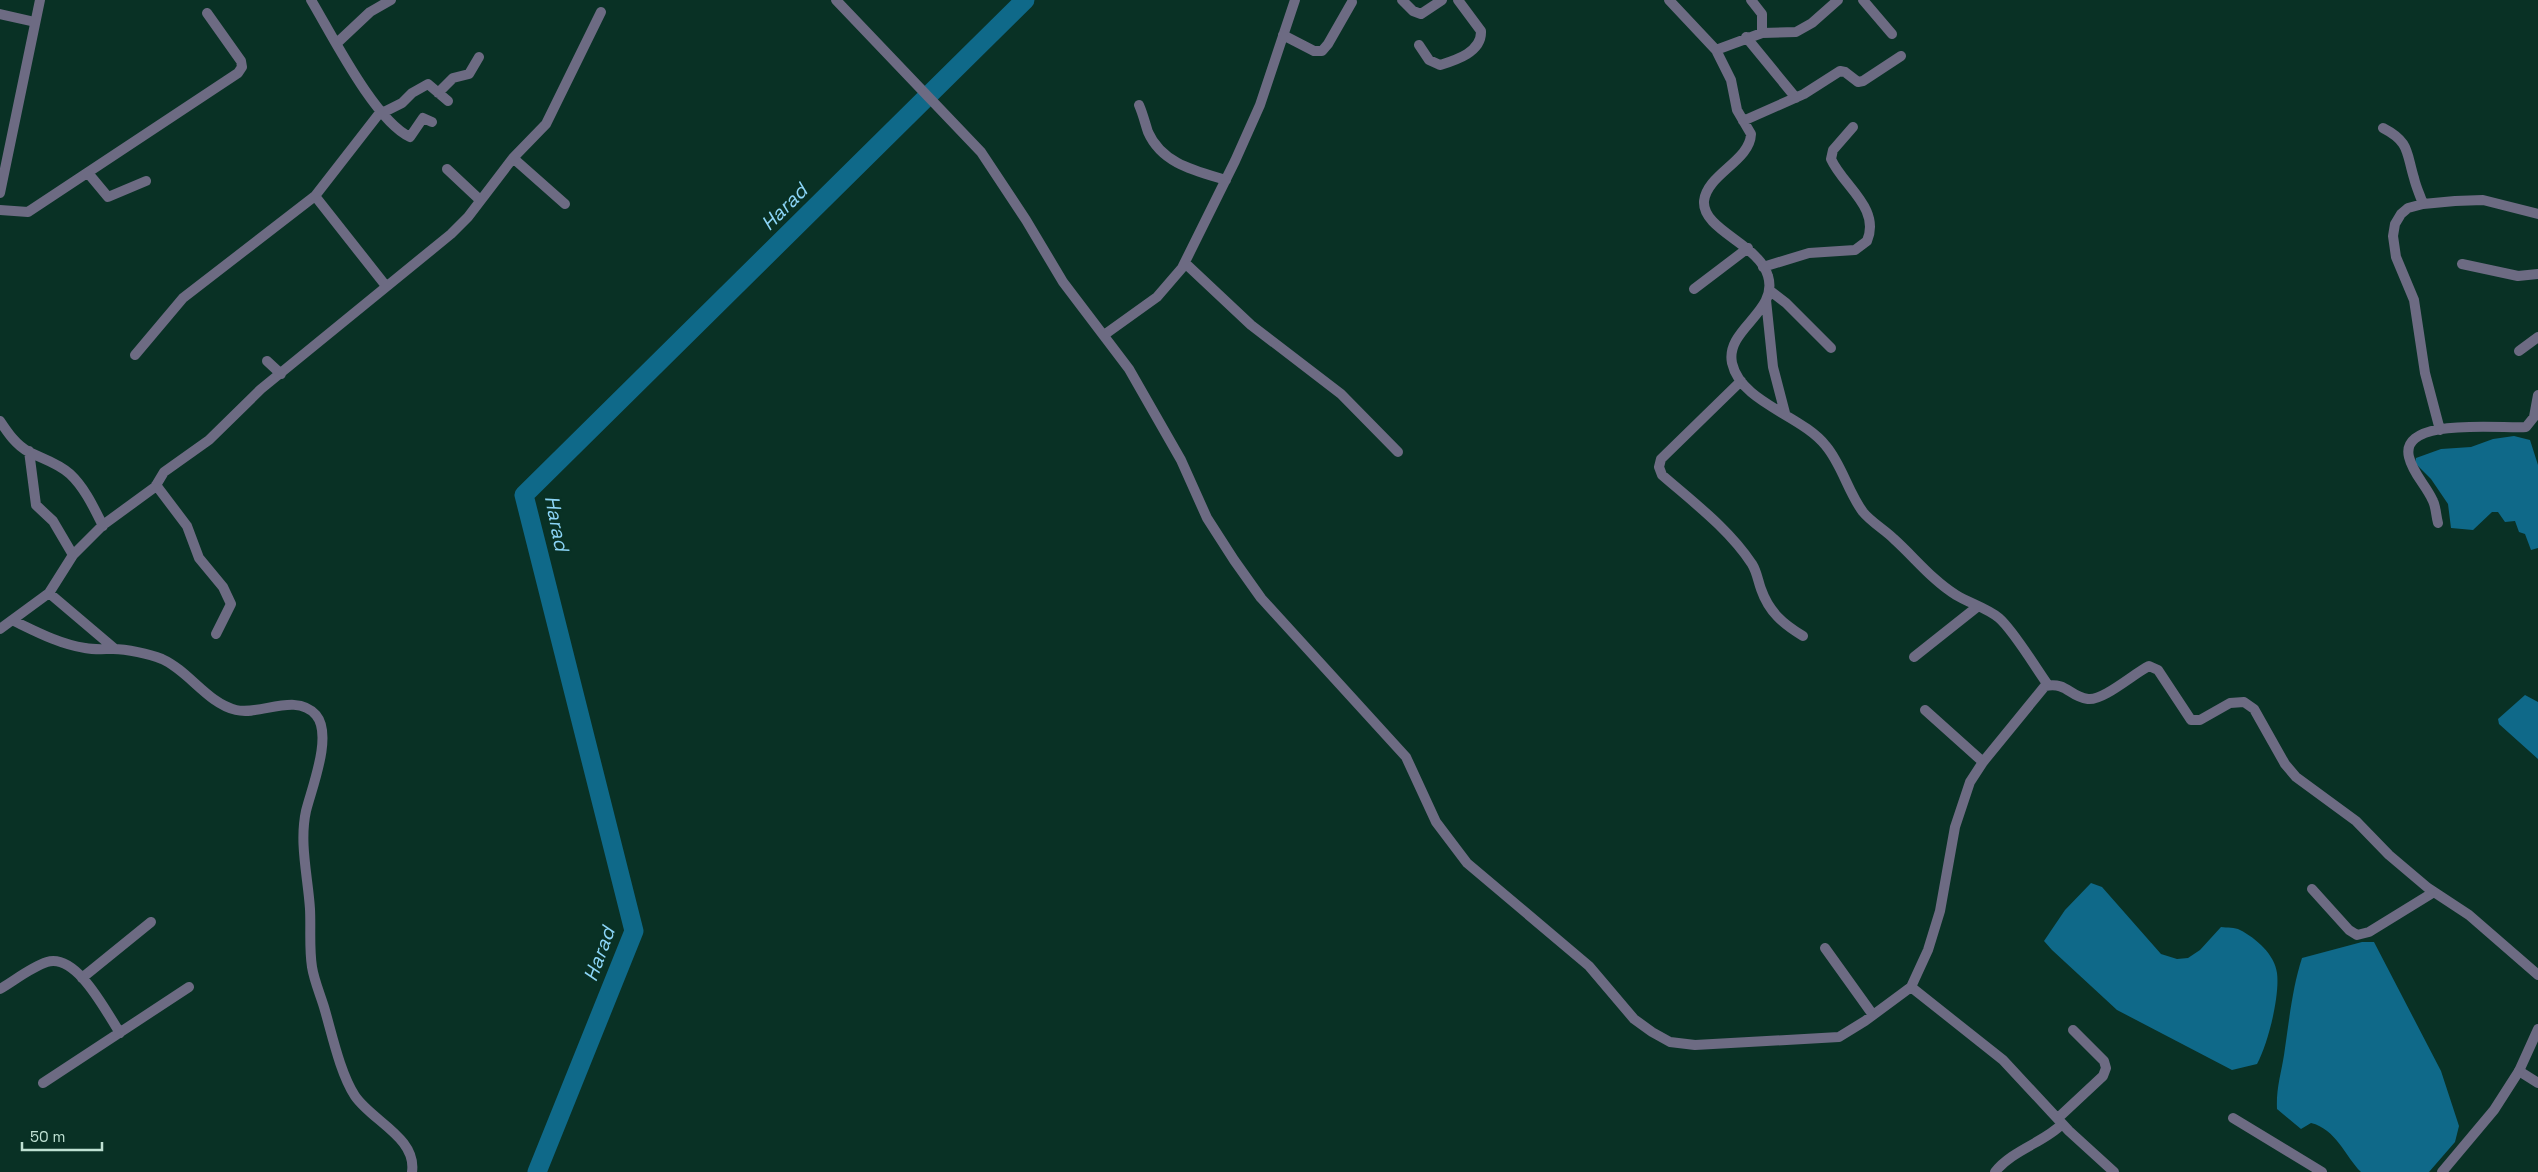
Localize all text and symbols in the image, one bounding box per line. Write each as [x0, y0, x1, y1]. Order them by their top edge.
water label: Harad [755, 177, 814, 236]
water label: Harad [539, 493, 576, 555]
water label: Harad [577, 921, 622, 985]
scale bar [22, 1120, 102, 1152]
text: 50 m [30, 1127, 65, 1146]

